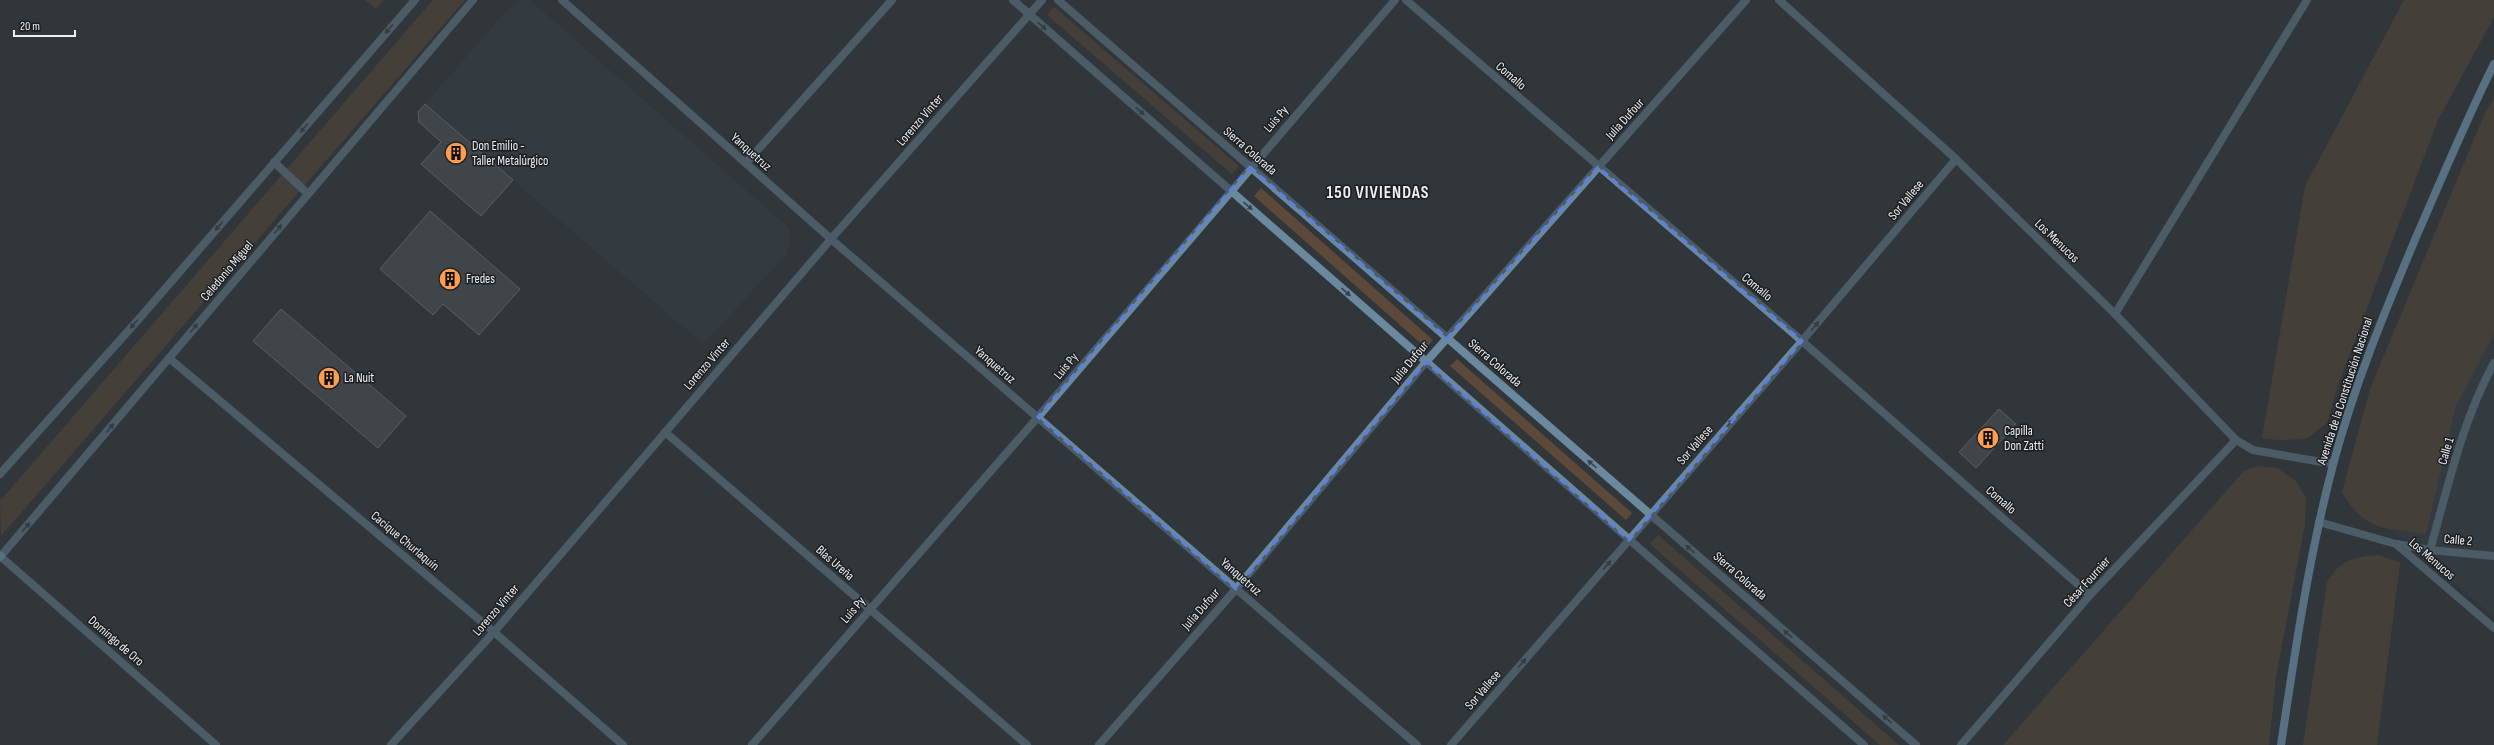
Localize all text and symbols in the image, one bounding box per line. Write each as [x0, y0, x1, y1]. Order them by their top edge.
scale bar [14, 12, 75, 38]
text: 20 m [20, 19, 40, 34]
one-way arrow [1037, 21, 1047, 30]
one-way arrow [385, 24, 394, 35]
street label: Comallo [1492, 58, 1530, 94]
street label: Lorenzo Vinter [893, 91, 947, 149]
street label: Julia Dufour [1602, 95, 1648, 144]
street label: Luis Py [1260, 102, 1292, 136]
one-way arrow [1134, 107, 1145, 116]
one-way arrow [300, 123, 309, 132]
street label: Sierra Colorada [1220, 123, 1280, 179]
street label: Yanquetruz [727, 130, 775, 175]
place label: Don Emilio - Taller Metalúrgico [472, 138, 548, 169]
building icon: Don Emilio - Taller Metalúrgico [443, 140, 469, 166]
street label: Sor Vallese [1885, 177, 1927, 223]
district label: 150 VIVIENDAS [1327, 183, 1429, 203]
one-way arrow [1243, 202, 1253, 211]
street label: Los Menucos [2031, 216, 2083, 266]
one-way arrow [214, 221, 224, 231]
one-way arrow [274, 224, 283, 235]
street label: Celedonio Miguel [197, 238, 257, 304]
building icon: Fredes [437, 266, 463, 292]
street label: Comallo [1738, 270, 1776, 304]
place label: Fredes [466, 271, 495, 287]
one-way arrow [1341, 287, 1351, 296]
street label: Avenida de la Constitución Nacional [2313, 315, 2376, 468]
one-way arrow [129, 319, 138, 329]
one-way arrow [1810, 321, 1819, 331]
one-way arrow [190, 323, 199, 334]
street label: Lorenzo Vinter [680, 335, 734, 393]
street label: Sierra Colorada [1465, 335, 1525, 391]
street label: Julia Dufour [1387, 337, 1432, 387]
street label: Yanquetruz [971, 343, 1019, 387]
street label: Luis Py [1050, 349, 1082, 383]
building icon: La Nuit [316, 365, 342, 391]
place label: La Nuit [344, 370, 374, 386]
one-way arrow [1725, 419, 1734, 430]
one-way arrow [106, 422, 115, 433]
street label: Sor Vallese [1673, 422, 1717, 468]
place label: Capilla Don Zatti [2004, 423, 2044, 454]
building icon: Capilla Don Zatti [1975, 425, 2001, 451]
street label: Calle 1 [2434, 435, 2458, 467]
one-way arrow [1587, 459, 1597, 468]
street label: Comallo [1982, 482, 2020, 518]
street label: Cacique Churlaquín [368, 508, 442, 574]
one-way arrow [21, 522, 30, 531]
street label: Calle 2 [2443, 531, 2473, 549]
street label: Los Menucos [2406, 535, 2459, 584]
street label: Blas Ureña [813, 542, 857, 584]
one-way arrow [1686, 545, 1695, 554]
street label: Sierra Colorada [1710, 548, 1770, 604]
street label: César Fournier [2060, 553, 2114, 611]
street label: Yanquetruz [1217, 555, 1265, 599]
one-way arrow [1603, 559, 1612, 570]
street label: Lorenzo Vinter [469, 581, 523, 639]
street label: Julia Dufour [1178, 585, 1224, 634]
street label: Luis Py [837, 593, 869, 627]
street label: Domingo de Oro [85, 612, 147, 670]
one-way arrow [1783, 630, 1794, 639]
one-way arrow [1518, 657, 1527, 668]
street label: Sor Vallese [1461, 667, 1505, 713]
one-way arrow [1881, 715, 1892, 724]

